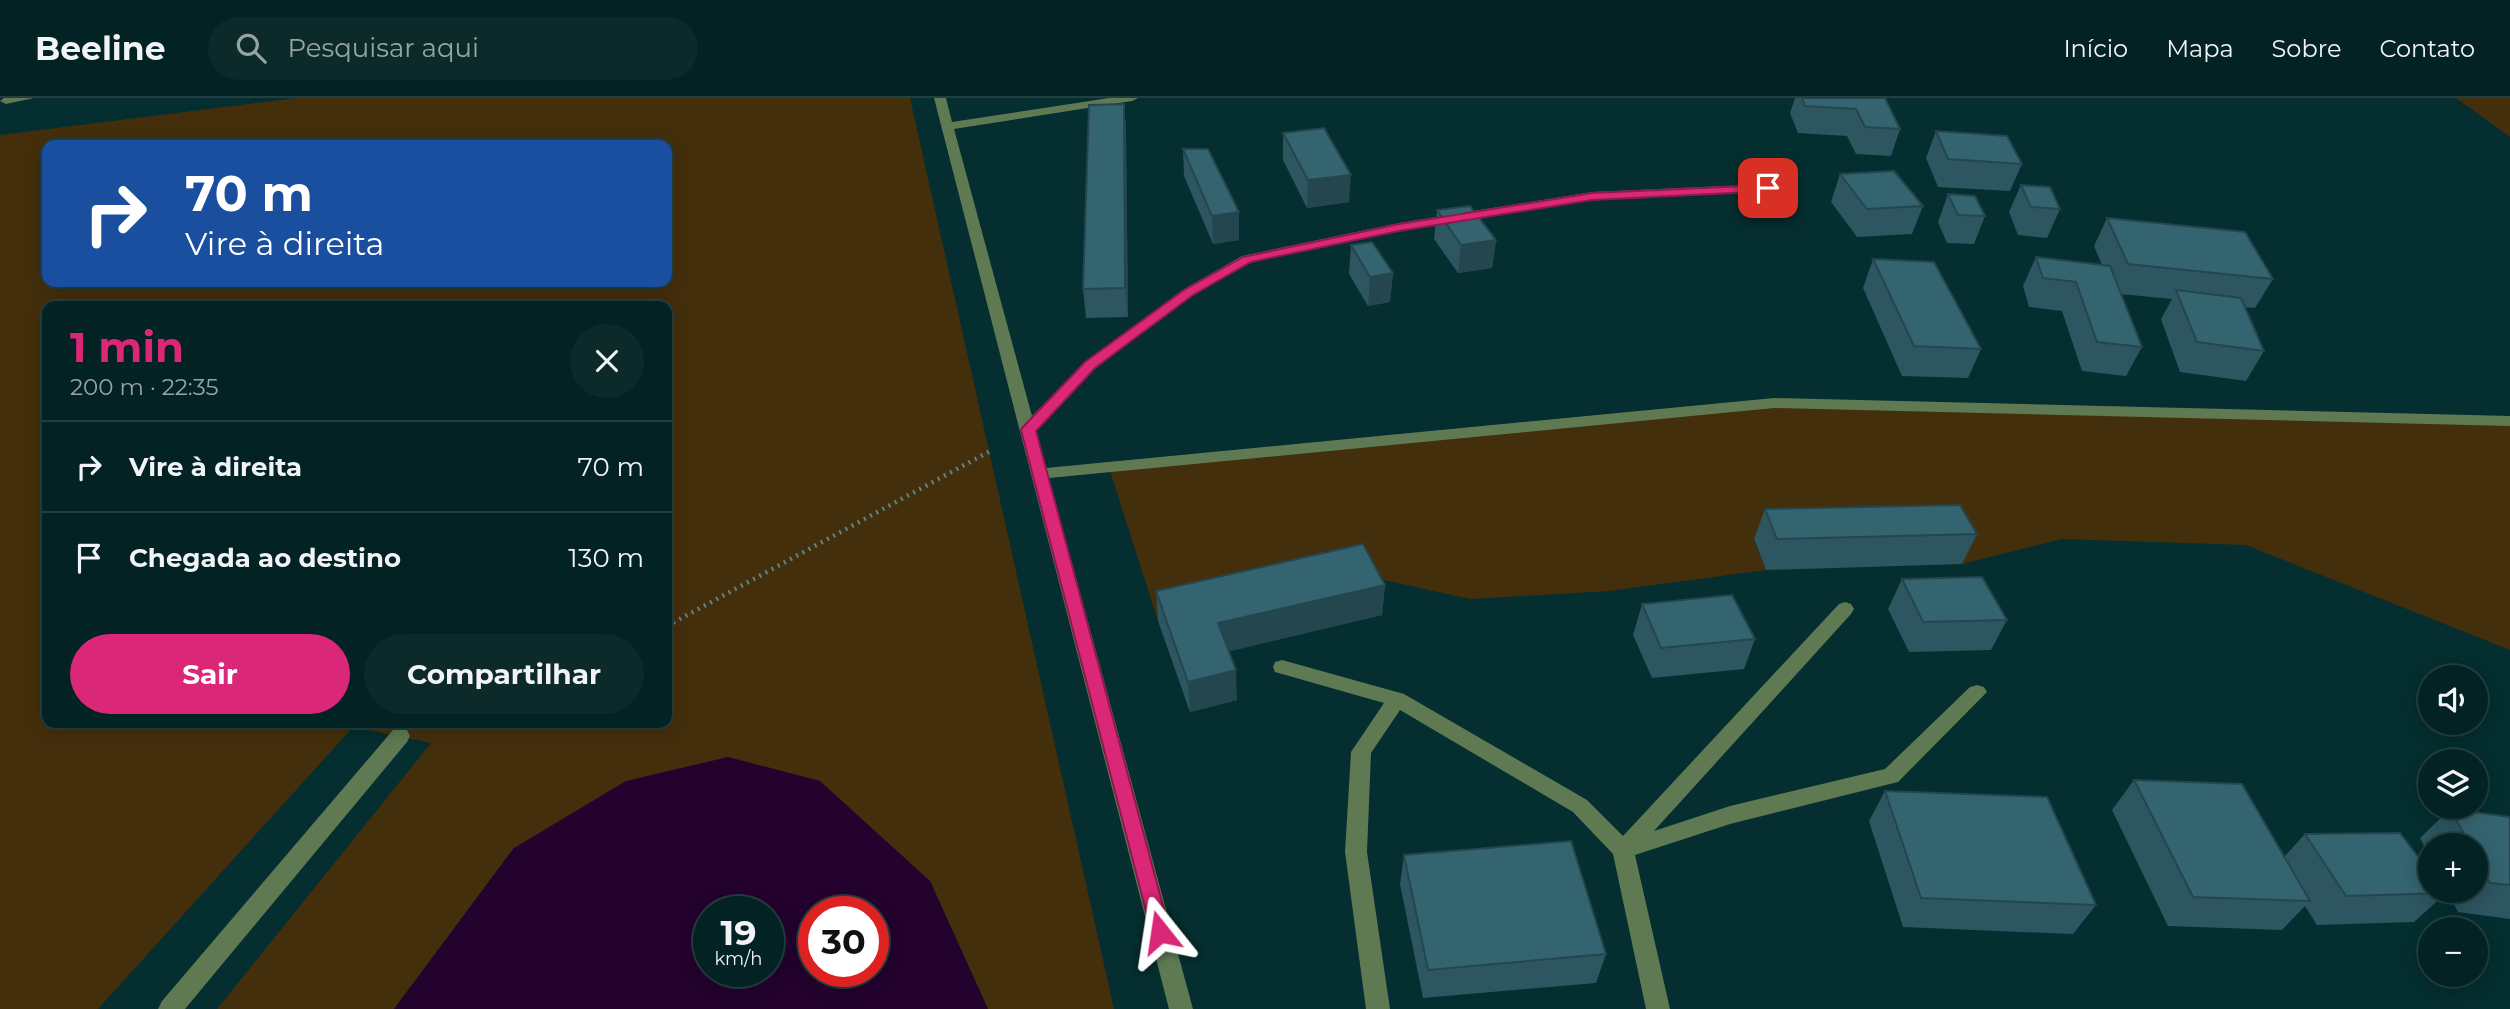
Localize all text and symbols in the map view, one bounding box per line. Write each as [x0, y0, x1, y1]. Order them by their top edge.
search box [208, 17, 698, 80]
text: Beeline [35, 28, 166, 68]
icon: search [232, 29, 270, 67]
text: Pesquisar aqui [288, 32, 479, 64]
text: Início [2063, 34, 2128, 63]
text: Mapa [2166, 34, 2234, 63]
text: Sobre [2272, 34, 2341, 63]
text: Contato [2379, 34, 2475, 63]
pin [1738, 158, 1798, 218]
text: 70 m [185, 164, 313, 223]
icon: right [70, 168, 161, 259]
icon: arrive [1749, 169, 1787, 207]
text: Vire à direita [185, 224, 384, 263]
text: 1 min [70, 321, 184, 373]
button: close [570, 324, 644, 398]
text: 200 m · 22:35 [70, 373, 219, 401]
icon: right [70, 448, 108, 486]
text: Vire à direita [129, 451, 302, 483]
text: 70 m [578, 451, 644, 483]
icon: arrive [70, 539, 108, 577]
text: Chegada ao destino [129, 542, 401, 574]
text: 130 m [568, 542, 644, 574]
button: Sair [70, 634, 350, 714]
button: Compartilhar [364, 634, 644, 714]
map controls [2418, 665, 2488, 987]
button: sound [2418, 665, 2488, 735]
button: layers [2418, 749, 2488, 819]
button: + [2418, 833, 2488, 903]
position arrow [1123, 895, 1197, 969]
speed limit sign: 30 [798, 896, 889, 987]
text: 19 [720, 911, 757, 954]
button: − [2418, 917, 2488, 987]
text: km/h [714, 948, 763, 970]

